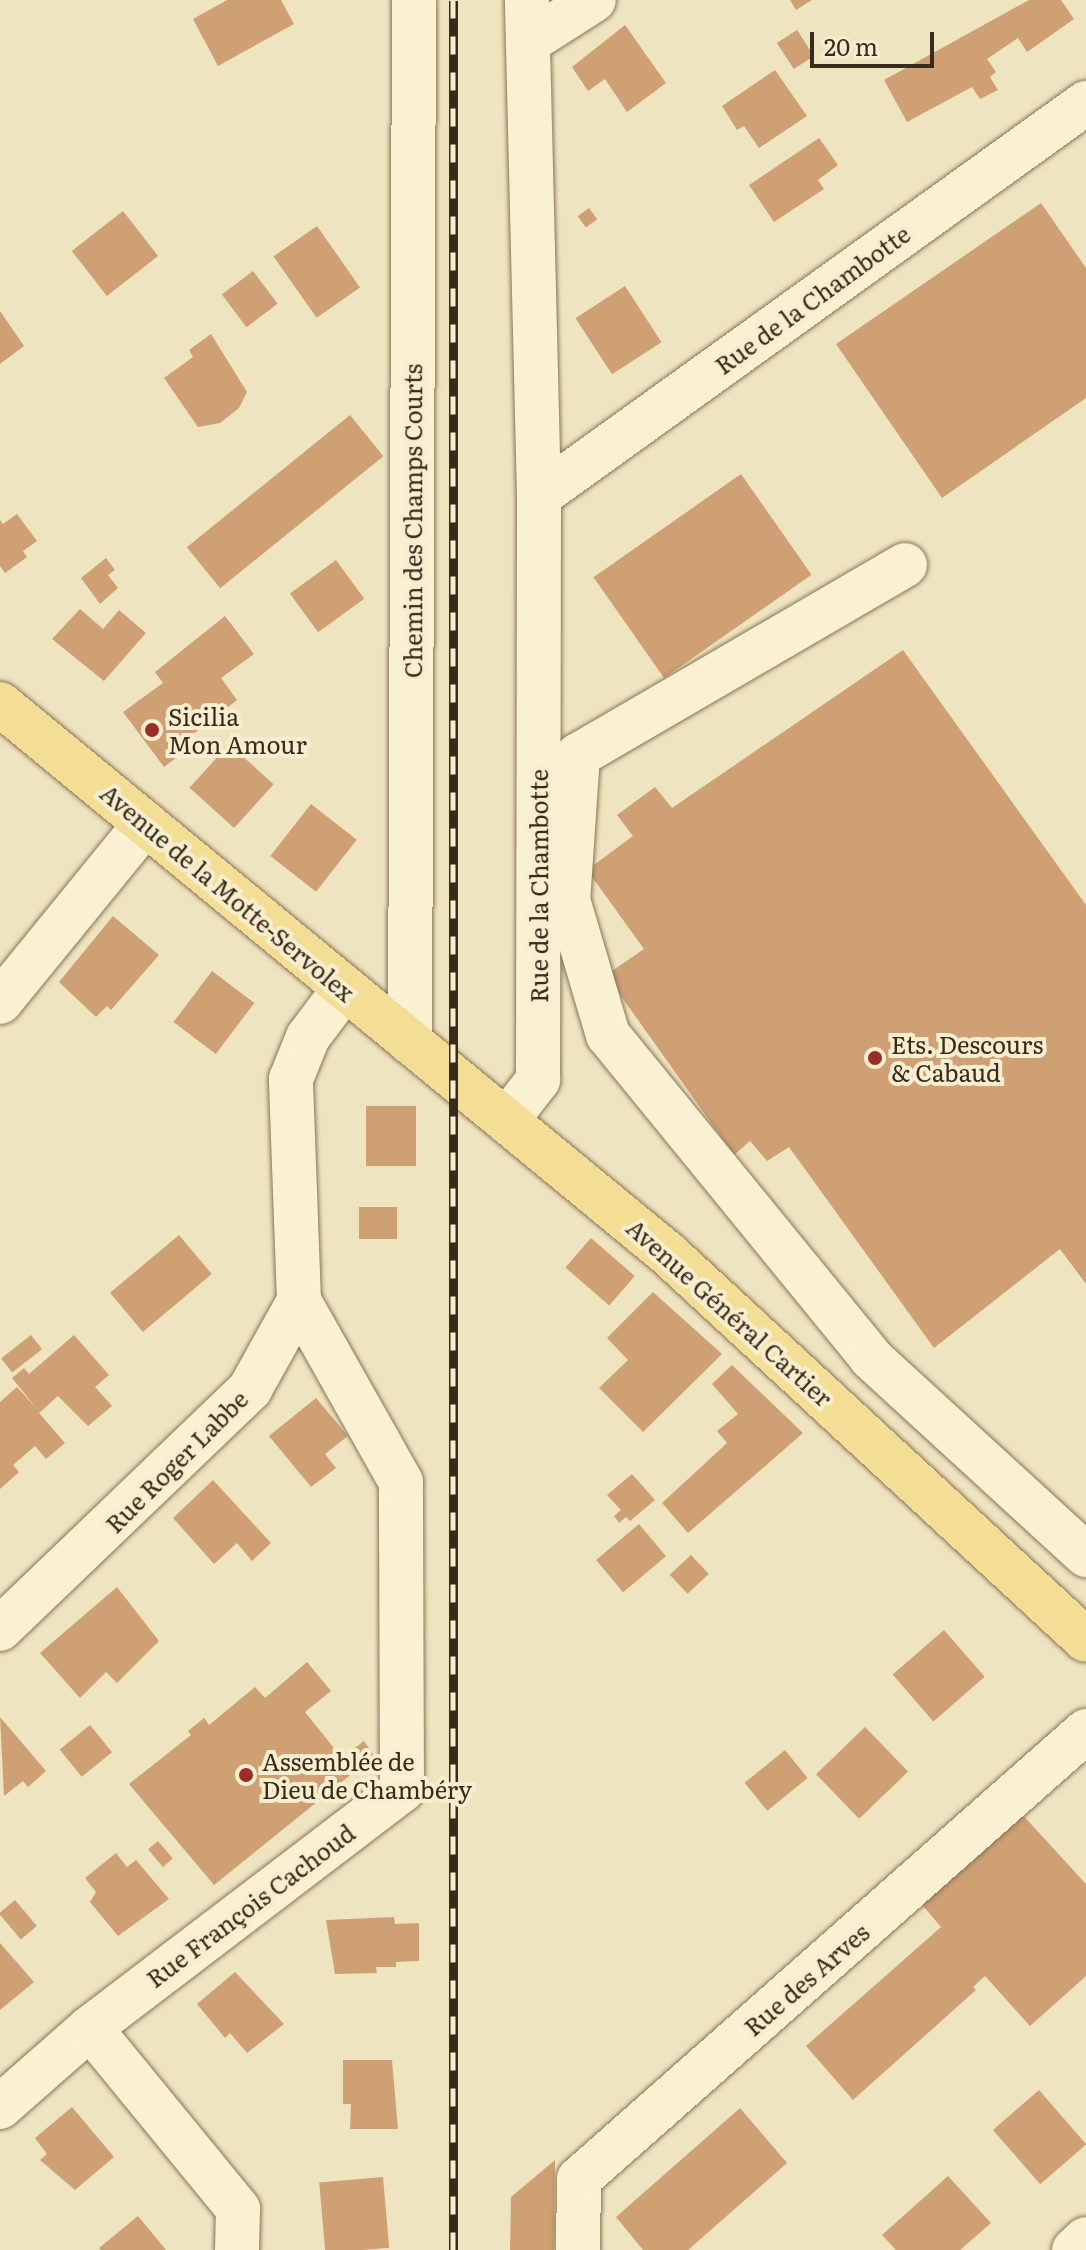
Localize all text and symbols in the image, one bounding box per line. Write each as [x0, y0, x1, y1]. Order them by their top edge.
scale bar [814, 16, 938, 66]
text: 20 m [824, 28, 878, 63]
street label: Rue de la Chambotte [709, 219, 915, 379]
street label: Chemin des Champs Courts [398, 364, 426, 678]
place label: Sicilia Mon Amour [168, 702, 307, 758]
marker: Sicilia Mon Amour [143, 721, 161, 739]
street label: Rue de la Chambotte [524, 769, 552, 1003]
street label: Avenue de la Motte-Servolex [95, 777, 361, 1007]
place label: Ets. Descours & Cabaud [891, 1030, 1043, 1086]
marker: Ets. Descours & Cabaud [866, 1049, 884, 1067]
street label: Avenue Général Cartier [621, 1212, 839, 1412]
street label: Rue Roger Labbe [99, 1384, 253, 1538]
place label: Assemblée de Dieu de Chambéry [262, 1747, 472, 1803]
marker: Assemblée de Dieu de Chambéry [237, 1766, 255, 1784]
street label: Rue François Cachoud [140, 1817, 360, 1993]
street label: Rue des Arves [738, 1917, 874, 2041]

